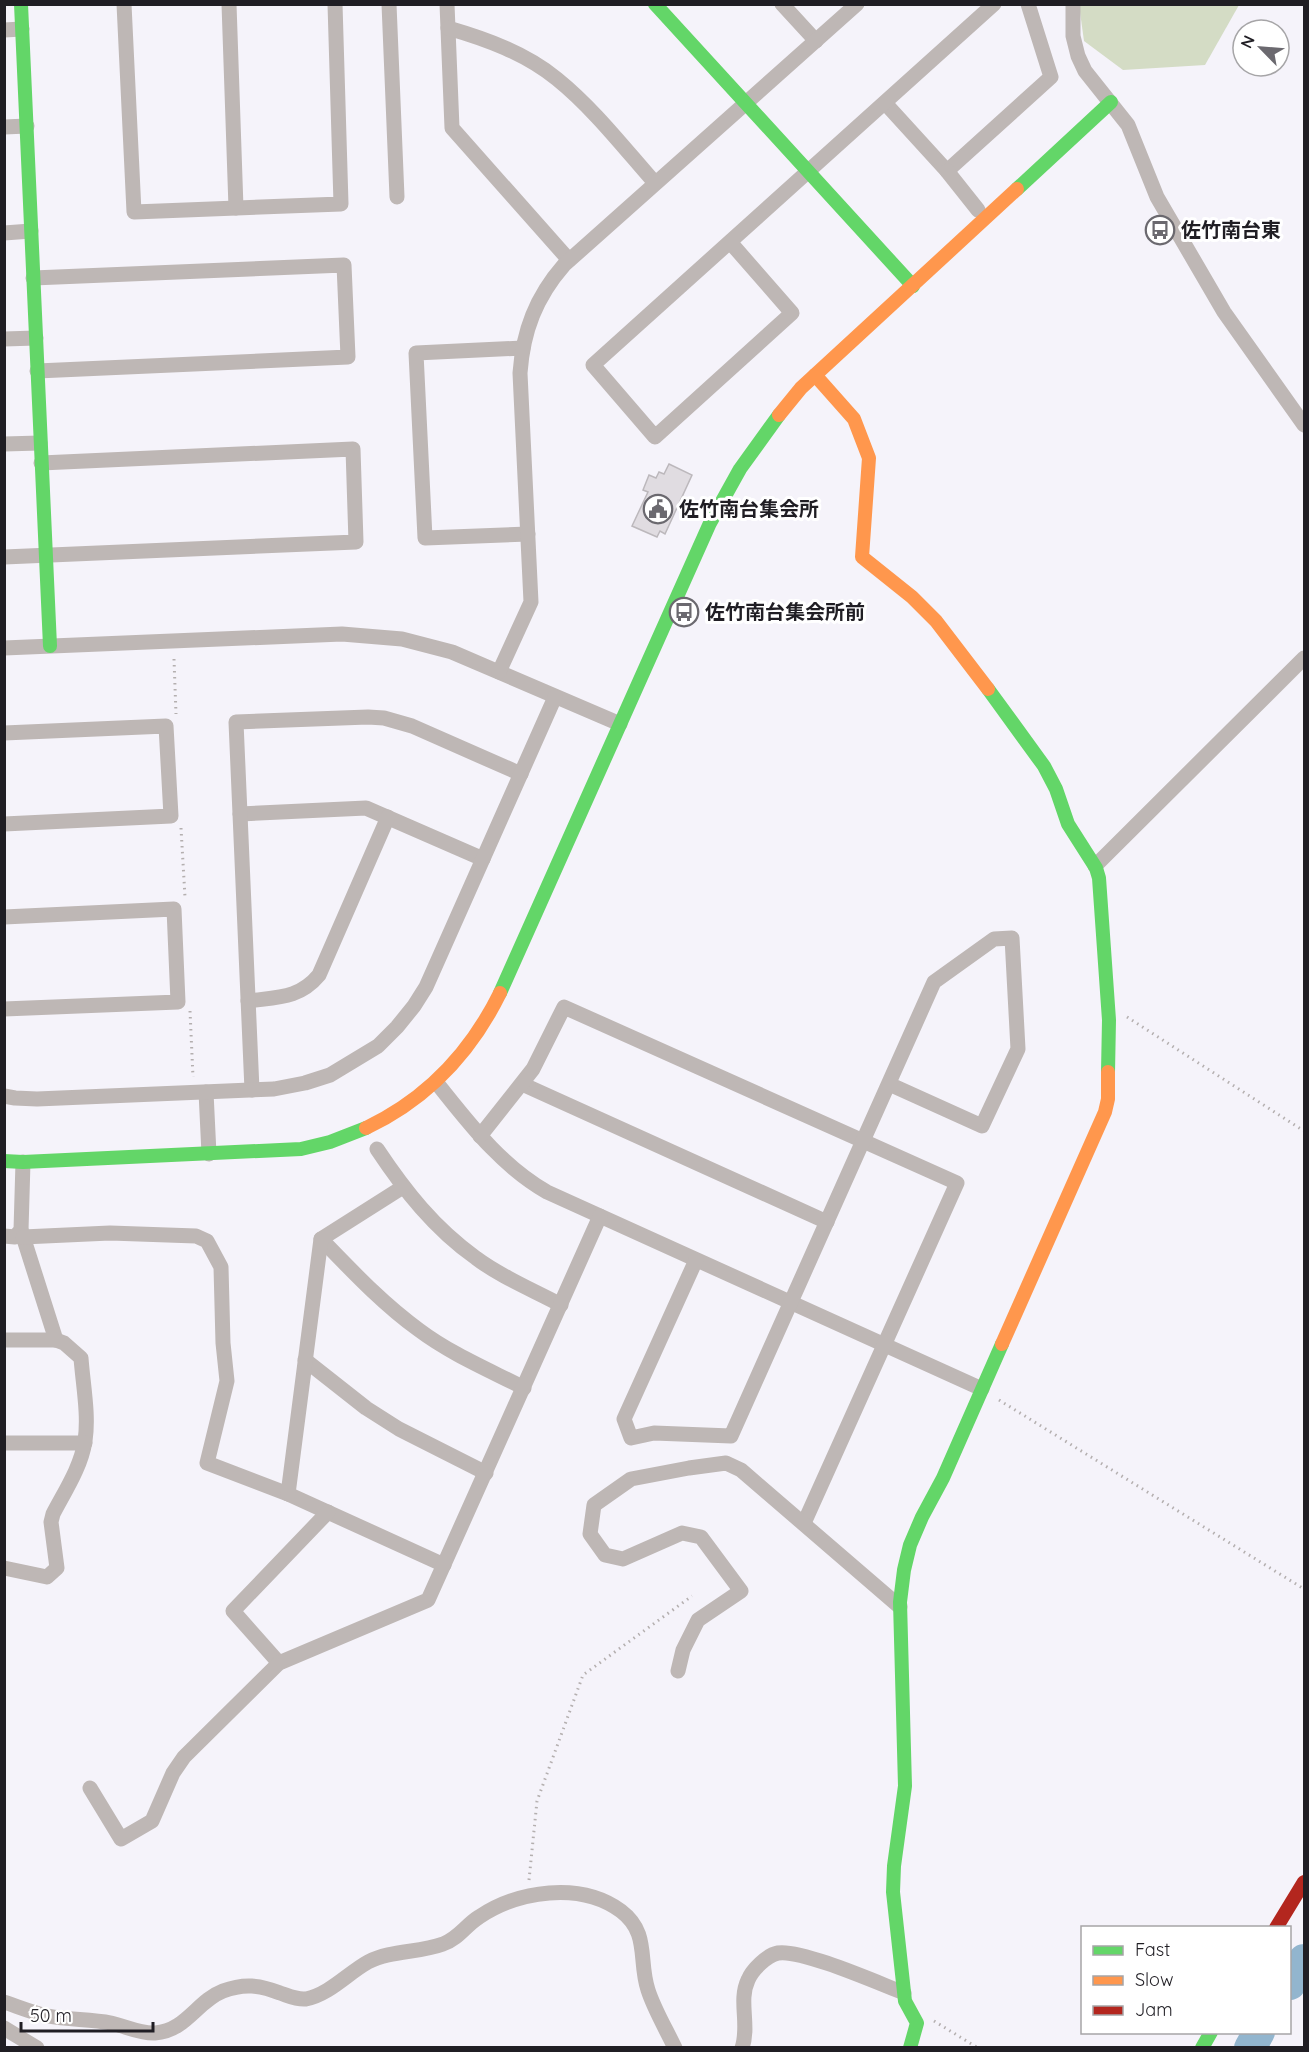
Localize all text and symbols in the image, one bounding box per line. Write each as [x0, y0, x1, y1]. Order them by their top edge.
north arrow [1231, 18, 1291, 78]
text: N [1236, 32, 1259, 51]
bus stop icon: 佐竹南台東 [1144, 214, 1176, 246]
place label: 佐竹南台東 [1181, 217, 1281, 242]
public building icon: 佐竹南台集会所 [642, 493, 674, 525]
place label: 佐竹南台集会所 [679, 496, 819, 521]
bus stop icon: 佐竹南台集会所前 [668, 596, 700, 628]
place label: 佐竹南台集会所前 [705, 599, 865, 624]
legend [1081, 1926, 1291, 2034]
text: Fast [1135, 1938, 1170, 1961]
text: Slow [1135, 1968, 1173, 1991]
scale bar [21, 1995, 153, 2033]
text: Jam [1135, 1998, 1173, 2021]
text: 50 m [30, 2004, 72, 2027]

